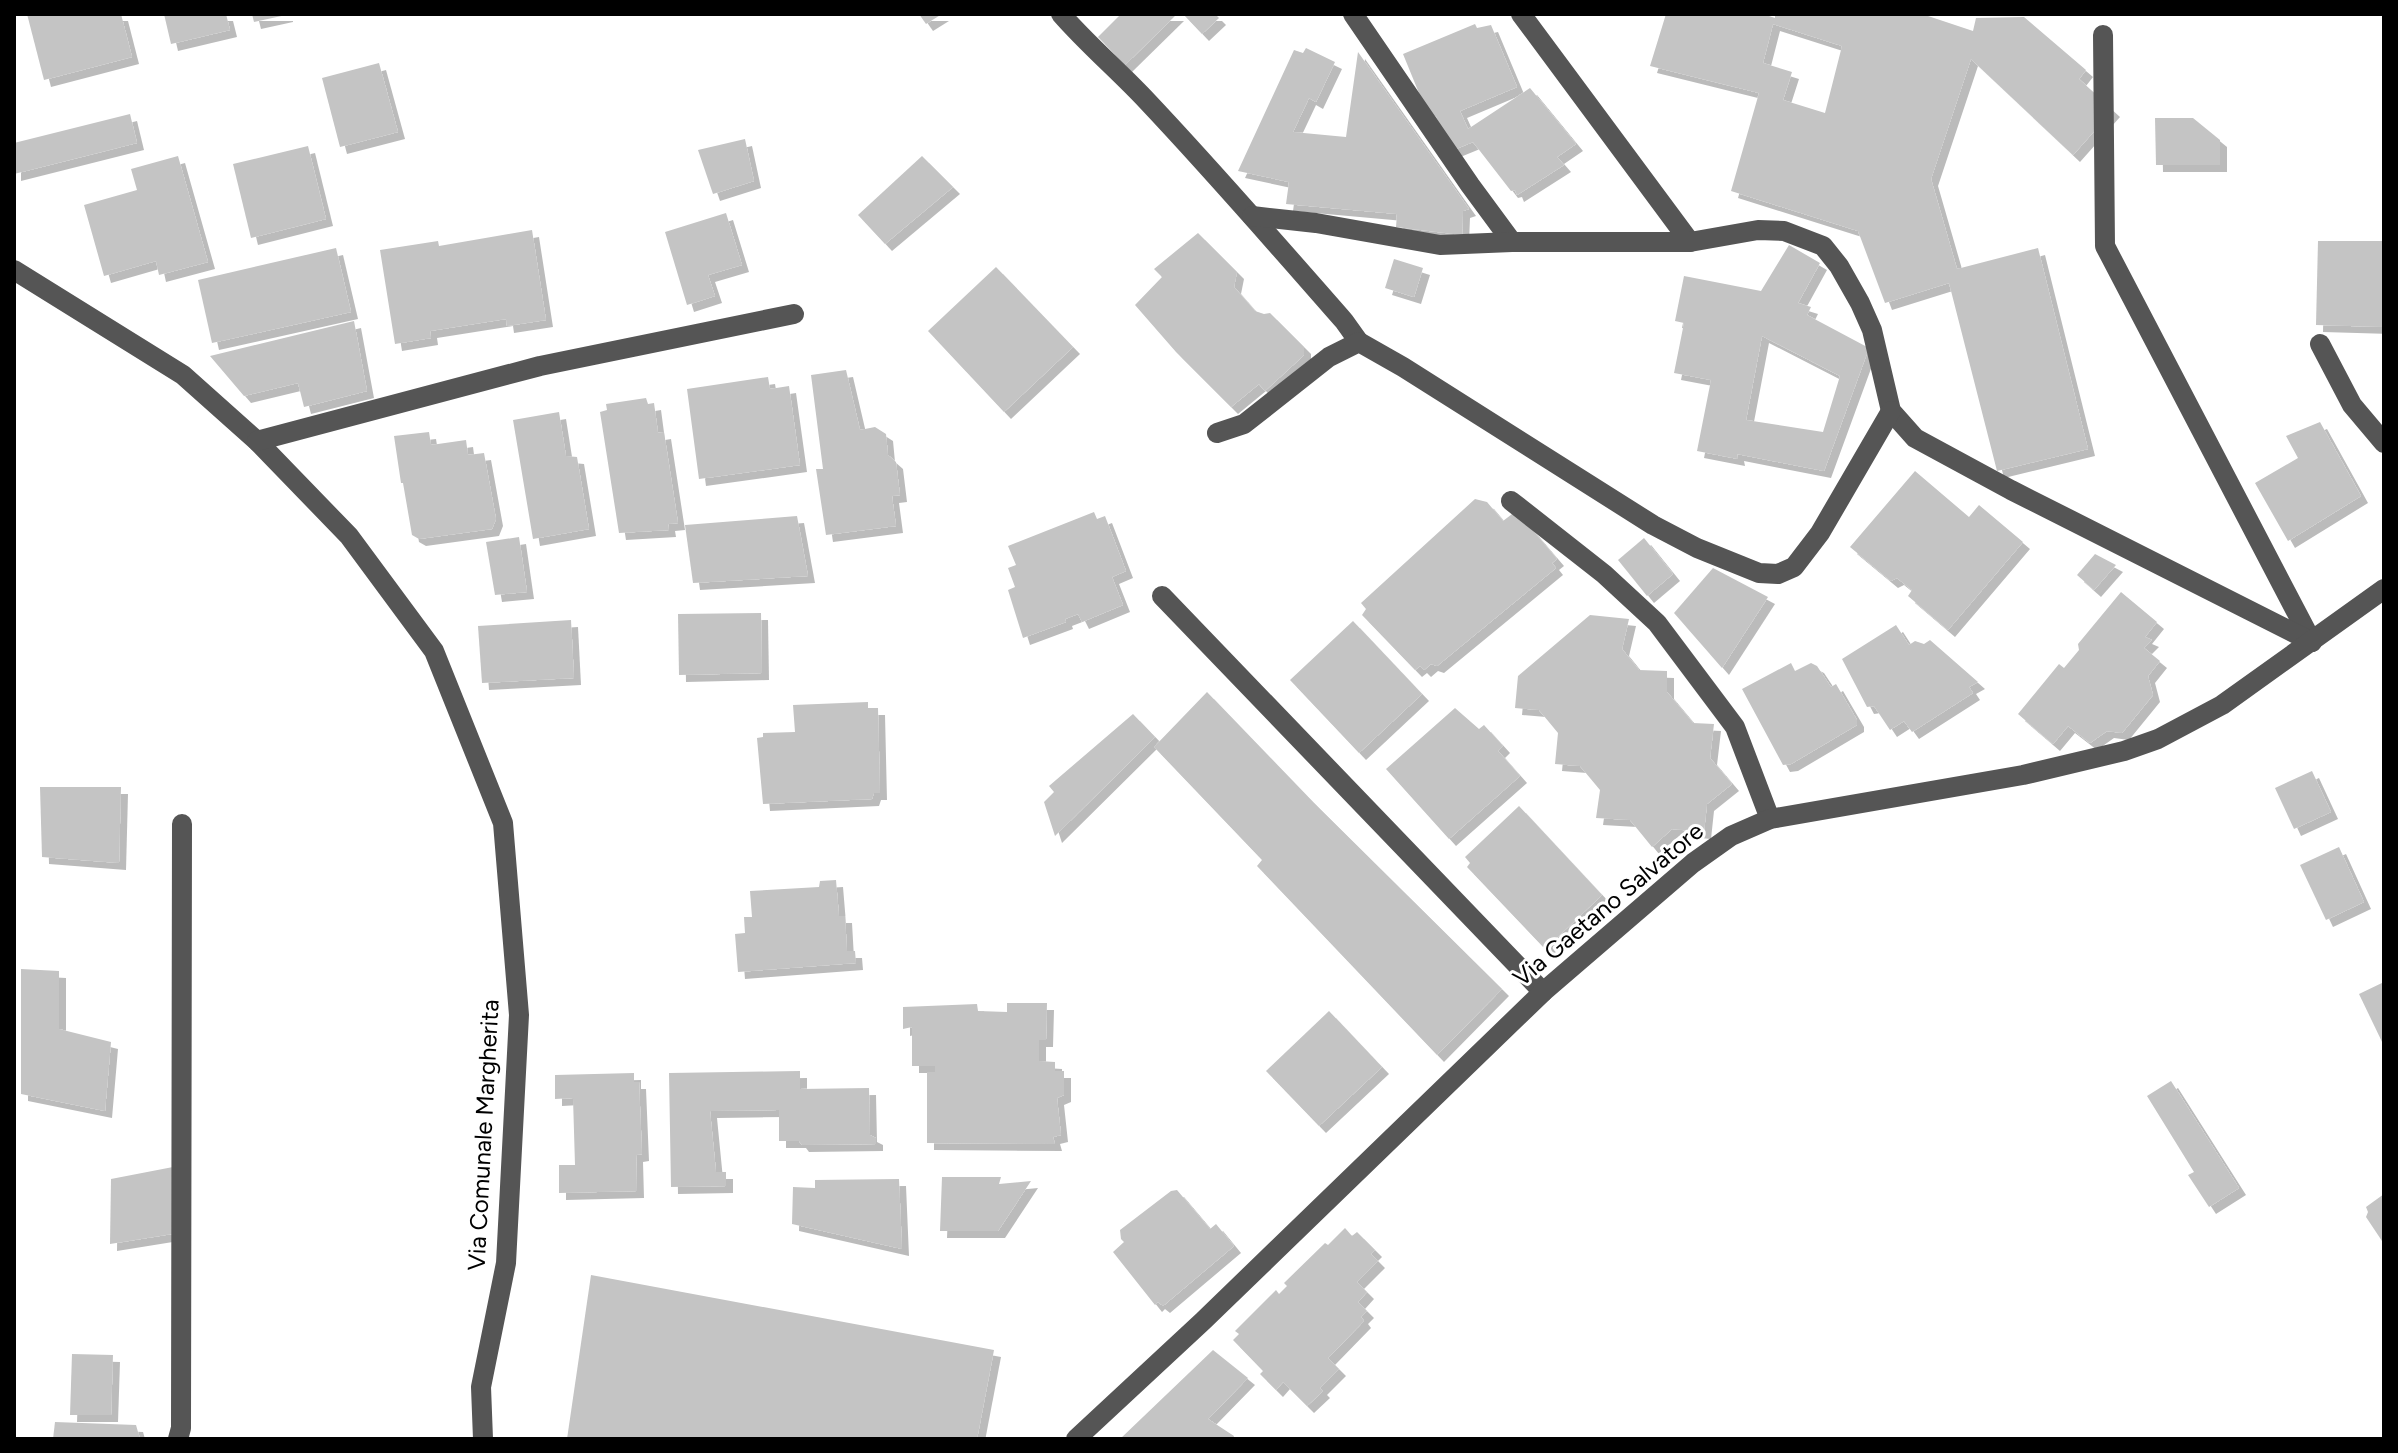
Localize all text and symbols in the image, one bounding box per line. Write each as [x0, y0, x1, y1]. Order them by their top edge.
street label: Via Gaetano Salvatore [1507, 816, 1709, 992]
street label: Via Comunale Margherita [461, 999, 505, 1271]

